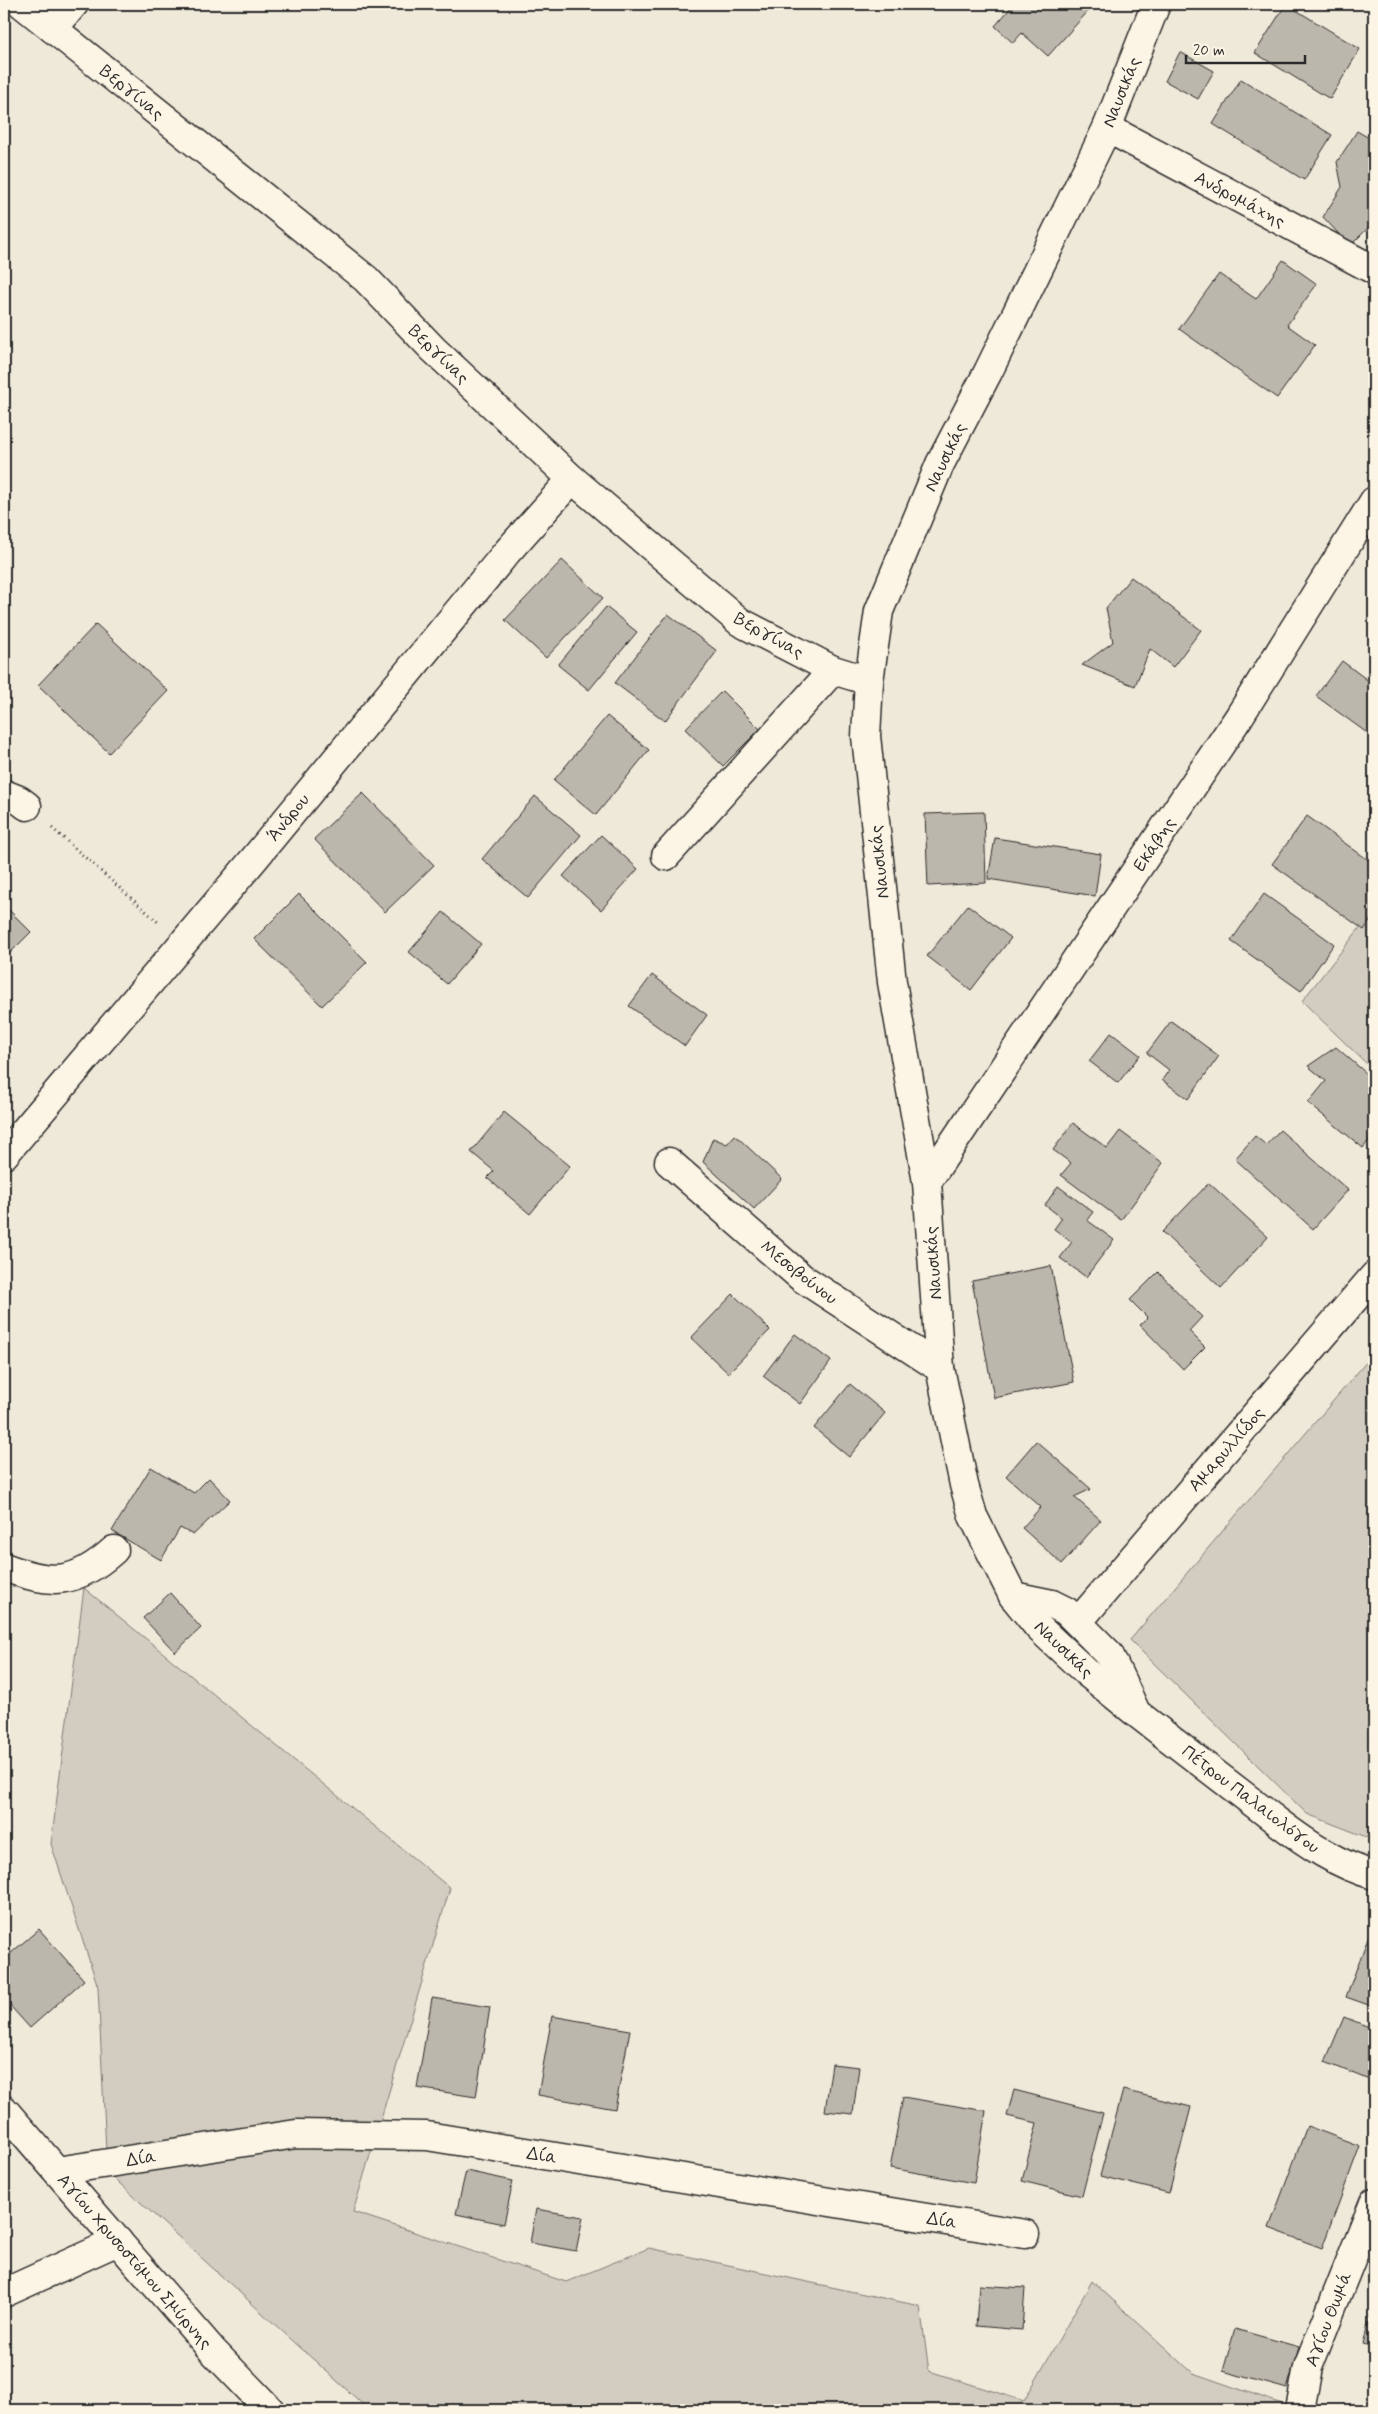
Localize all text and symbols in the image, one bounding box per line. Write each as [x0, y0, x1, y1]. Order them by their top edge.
scale bar [1186, 32, 1304, 64]
text: 20 m [1193, 41, 1225, 61]
street label: Ναυσικάς [1097, 54, 1147, 131]
street label: Βεργίνας [94, 59, 169, 126]
street label: Ανδρομάχης [1190, 166, 1289, 234]
street label: Βεργίνας [403, 320, 474, 390]
street label: Ναυσικάς [919, 419, 973, 496]
street label: Βεργίνας [729, 607, 808, 665]
street label: Άνδρου [262, 789, 315, 847]
street label: Εκάβης [1128, 813, 1182, 876]
street label: Ναυσικάς [864, 824, 896, 900]
street label: Ναυσικάς [919, 1225, 949, 1301]
street label: Μεσοβούνου [755, 1235, 842, 1311]
street label: Αμαρυλλίδος [1183, 1402, 1270, 1497]
street label: Ναυσικάς [1028, 1615, 1098, 1684]
street label: Πέτρου Παλαιολόγου [1177, 1739, 1325, 1860]
street label: Δία [525, 2142, 559, 2170]
street label: Δία [124, 2145, 158, 2173]
street label: Αγίου Χρυσοστόμου Σμύρνης [51, 2169, 217, 2355]
street label: Δία [925, 2207, 959, 2235]
street label: Αγίου Θωμά [1300, 2269, 1358, 2370]

